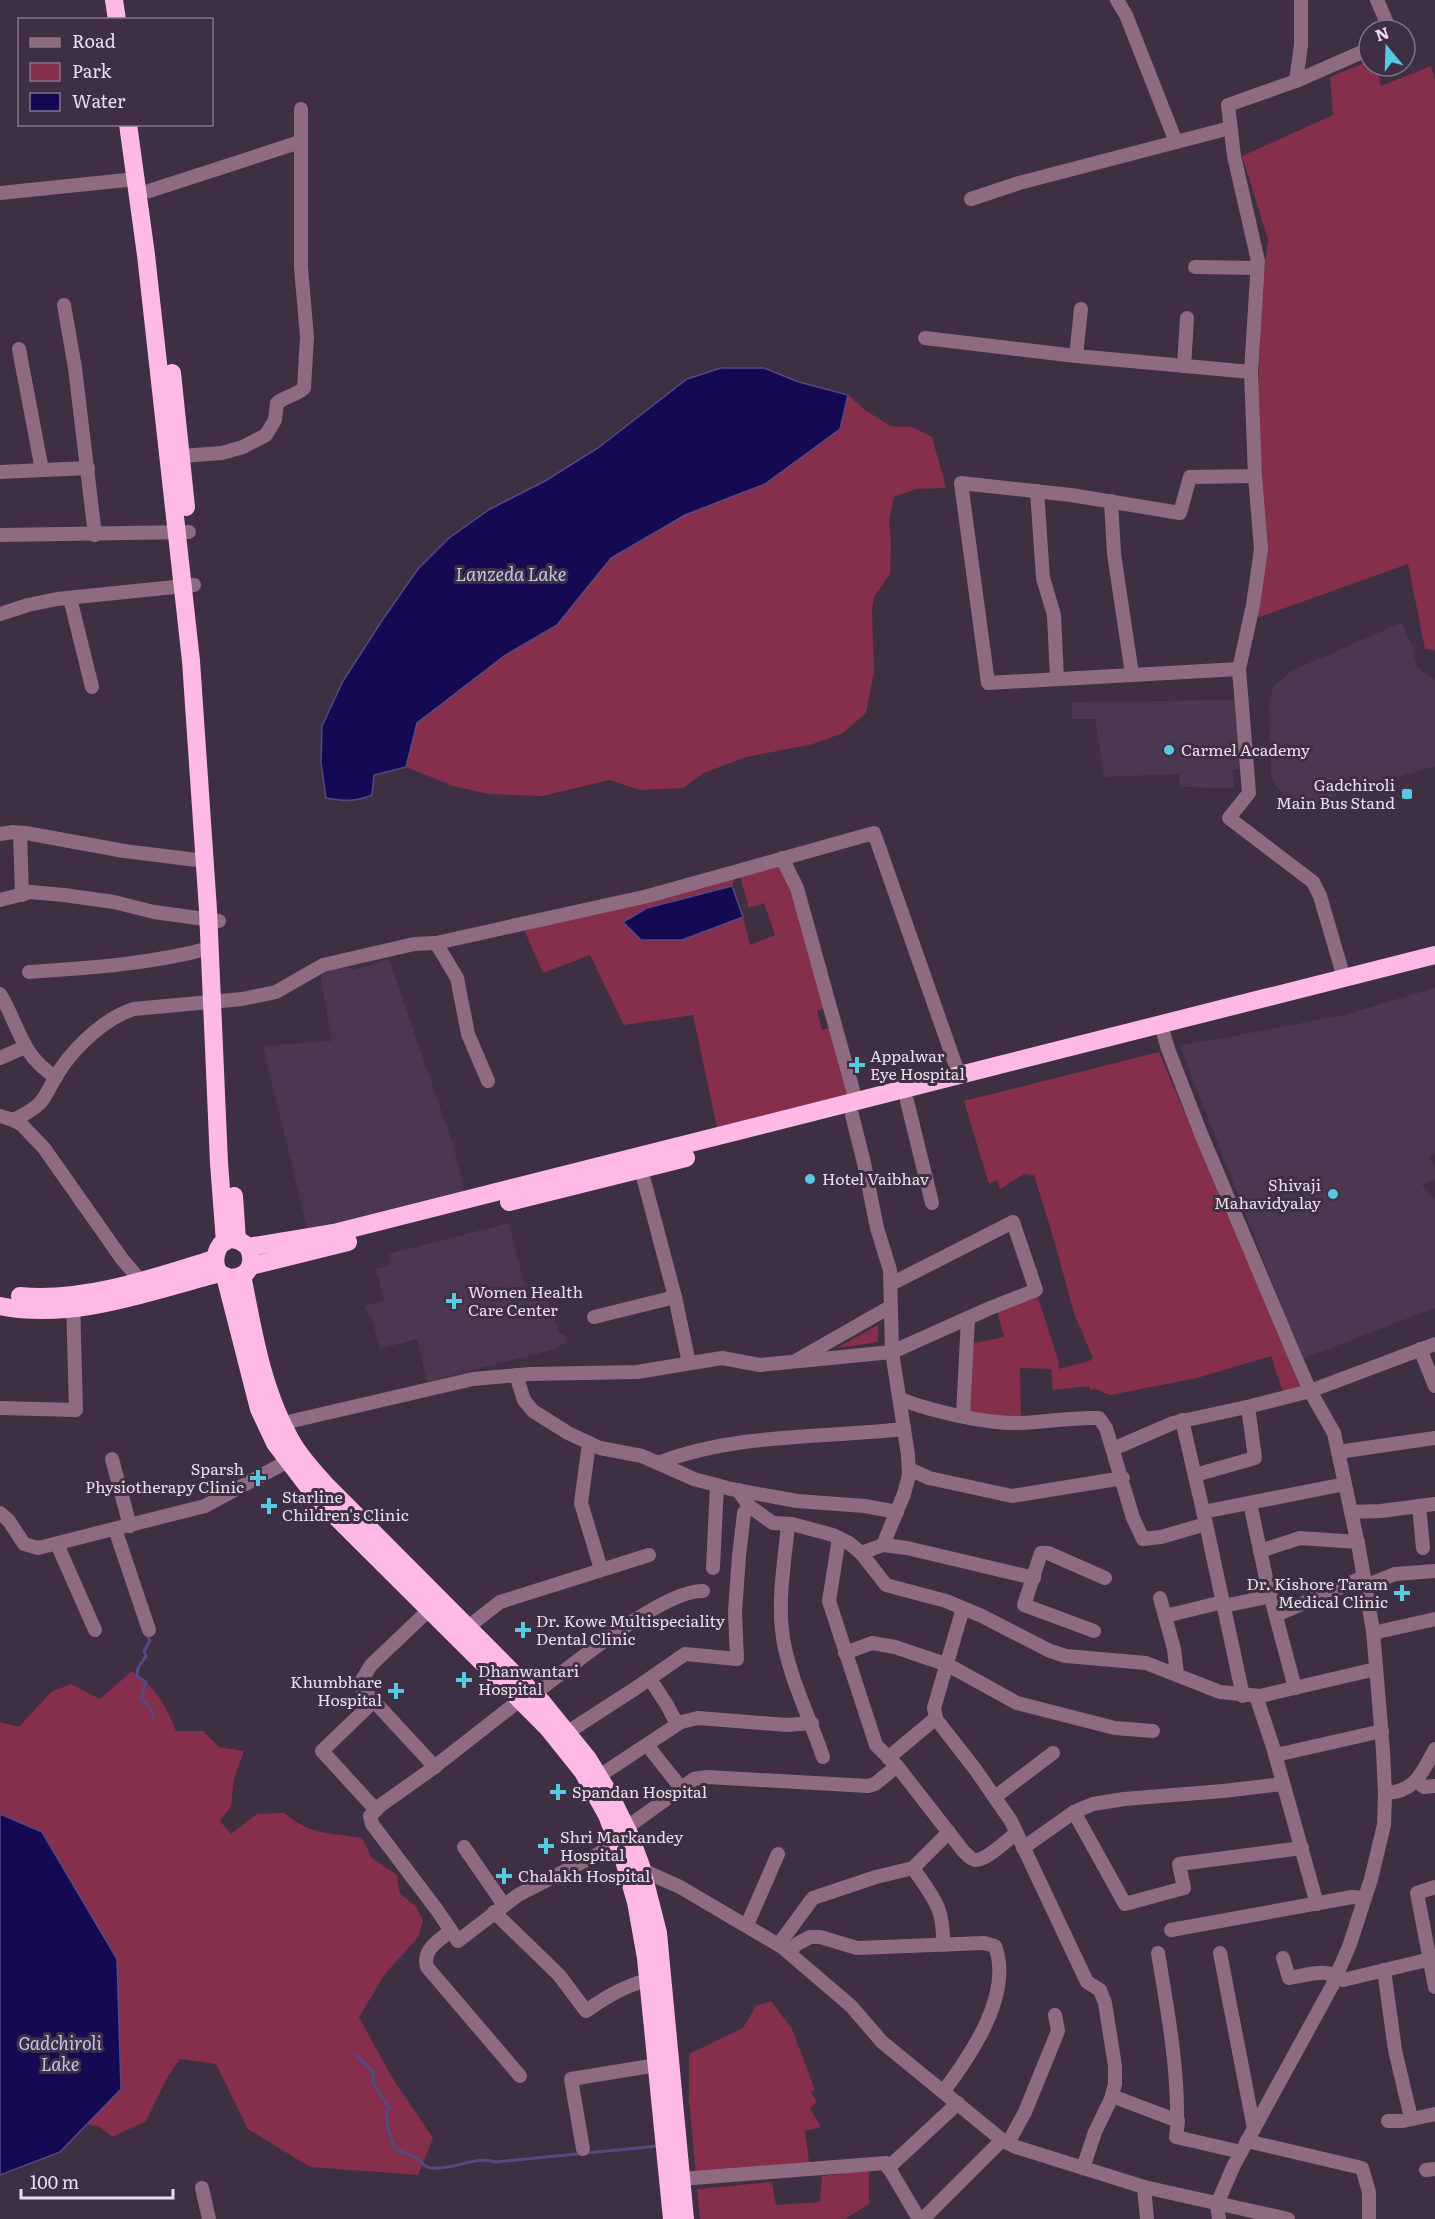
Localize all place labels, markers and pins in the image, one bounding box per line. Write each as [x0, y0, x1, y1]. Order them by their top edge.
place label: Carmel Academy [1181, 737, 1311, 761]
marker: Carmel Academy [1162, 743, 1176, 757]
place label: Gadchiroli Main Bus Stand [1276, 772, 1395, 814]
marker: Gadchiroli Main Bus Stand [1400, 787, 1414, 801]
place label: Appalwar Eye Hospital [870, 1043, 965, 1085]
marker: Appalwar Eye Hospital [848, 1056, 866, 1074]
place label: Hotel Vaibhav [822, 1166, 930, 1190]
marker: Hotel Vaibhav [803, 1172, 817, 1186]
place label: Shivaji Mahavidyalay [1214, 1172, 1322, 1214]
marker: Shivaji Mahavidyalay [1326, 1187, 1340, 1201]
place label: Women Health Care Center [468, 1279, 583, 1321]
marker: Women Health Care Center [445, 1292, 463, 1310]
place label: Sparsh Physiotherapy Clinic [85, 1456, 244, 1498]
marker: Sparsh Physiotherapy Clinic [249, 1469, 267, 1487]
place label: Starline Children's Clinic [282, 1484, 409, 1526]
marker: Starline Children's Clinic [260, 1497, 278, 1515]
place label: Dr. Kishore Taram Medical Clinic [1247, 1571, 1388, 1613]
marker: Dr. Kishore Taram Medical Clinic [1393, 1584, 1411, 1602]
place label: Dr. Kowe Multispeciality Dental Clinic [536, 1608, 726, 1650]
marker: Dr. Kowe Multispeciality Dental Clinic [514, 1621, 532, 1639]
place label: Dhanwantari Hospital [478, 1658, 579, 1700]
place label: Khumbhare Hospital [290, 1669, 382, 1711]
marker: Dhanwantari Hospital [455, 1671, 473, 1689]
marker: Khumbhare Hospital [387, 1682, 405, 1700]
place label: Spandan Hospital [572, 1779, 707, 1803]
marker: Spandan Hospital [549, 1783, 567, 1801]
place label: Shri Markandey Hospital [560, 1824, 684, 1866]
marker: Shri Markandey Hospital [537, 1837, 555, 1855]
place label: Chalakh Hospital [518, 1863, 650, 1887]
marker: Chalakh Hospital [495, 1867, 513, 1885]

